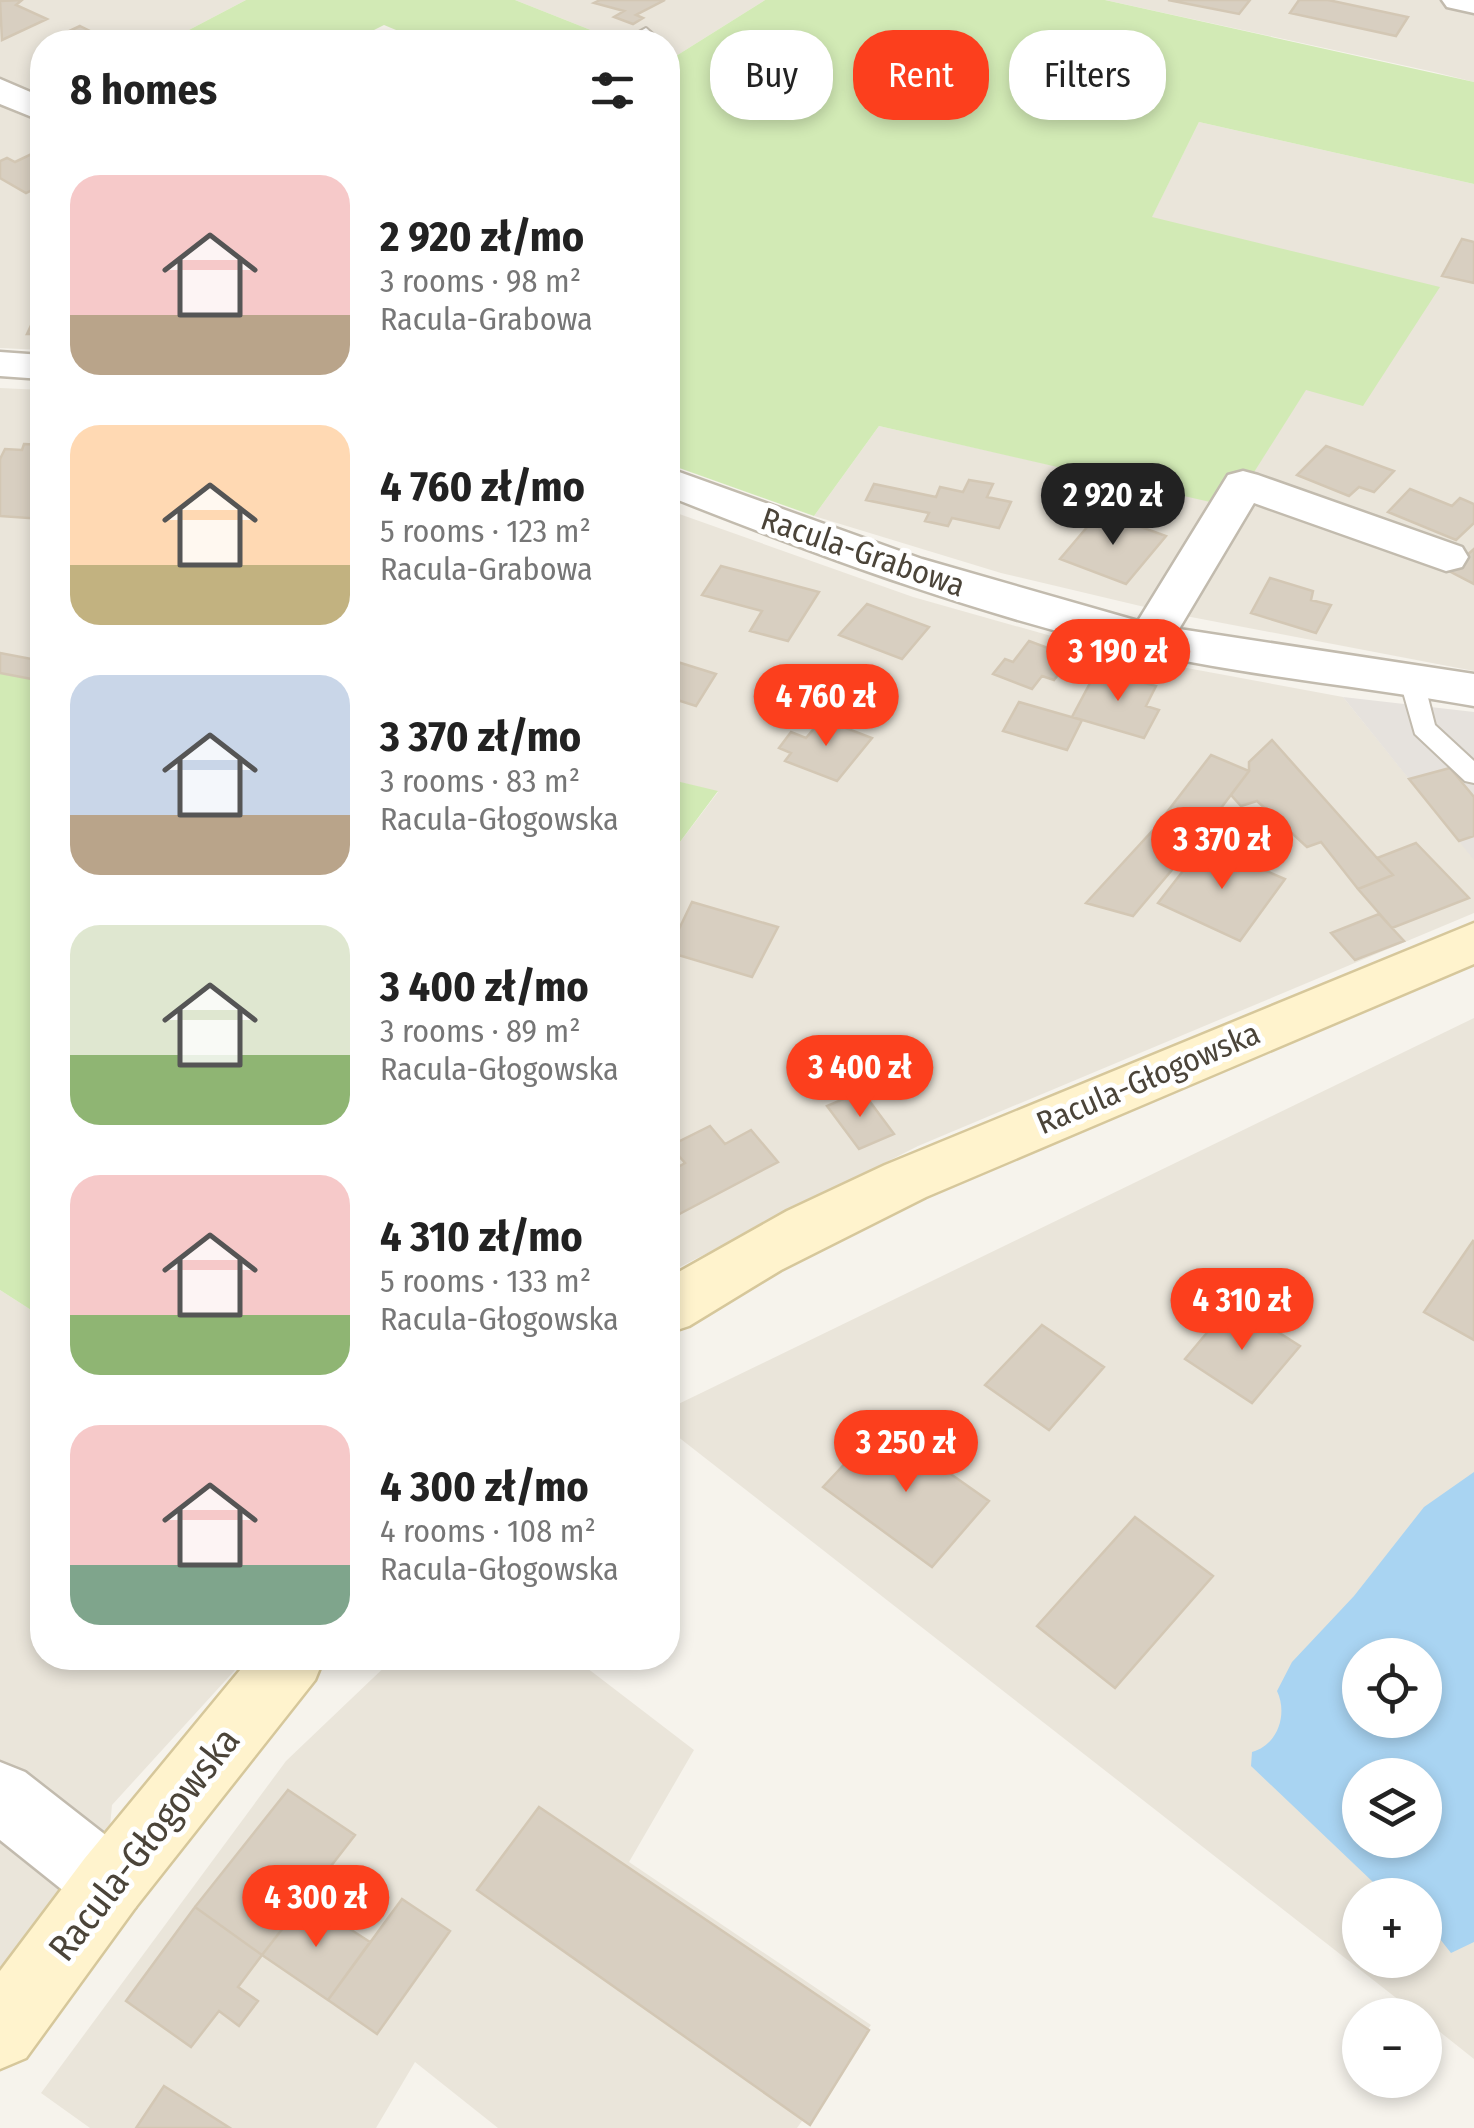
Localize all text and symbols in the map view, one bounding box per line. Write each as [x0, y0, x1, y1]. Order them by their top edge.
chip: Buy [710, 30, 833, 120]
chip: Rent [853, 30, 989, 120]
chip: Filters [1009, 30, 1166, 120]
icon: filters [585, 63, 640, 118]
text: 8 homes [70, 65, 217, 115]
text: 2 920 zł/mo [380, 212, 584, 262]
icon: home [150, 215, 270, 335]
text: 3 rooms · 98 m² [380, 262, 581, 300]
text: Racula-Grabowa [380, 300, 593, 338]
text: 4 760 zł/mo [380, 462, 585, 512]
pin: 2 920 zł [1010, 463, 1216, 548]
icon: home [150, 465, 270, 585]
text: 2 920 zł [1063, 476, 1163, 514]
street label: Racula-Grabowa [756, 499, 970, 605]
text: 5 rooms · 123 m² [380, 512, 591, 550]
text: Racula-Grabowa [380, 550, 593, 588]
pin: 3 190 zł [1015, 619, 1221, 704]
text: 3 190 zł [1068, 632, 1168, 670]
pin: 4 760 zł [723, 664, 929, 749]
text: 4 760 zł [776, 677, 876, 715]
text: 3 370 zł/mo [380, 712, 581, 762]
icon: home [150, 715, 270, 835]
text: 3 rooms · 83 m² [380, 762, 580, 800]
text: Racula-Głogowska [380, 800, 619, 838]
pin: 3 370 zł [1119, 807, 1325, 892]
text: 3 370 zł [1173, 820, 1271, 858]
text: 3 400 zł/mo [380, 962, 589, 1012]
icon: home [150, 965, 270, 1085]
text: 3 rooms · 89 m² [380, 1012, 581, 1050]
street label: Racula-Głogowska [1031, 1014, 1265, 1142]
pin: 3 400 zł [757, 1035, 963, 1120]
text: 3 400 zł [808, 1048, 912, 1086]
text: Racula-Głogowska [380, 1050, 619, 1088]
text: 4 310 zł/mo [380, 1212, 583, 1262]
icon: home [150, 1215, 270, 1335]
text: 5 rooms · 133 m² [380, 1262, 591, 1300]
pin: 4 310 zł [1139, 1268, 1345, 1353]
text: 4 310 zł [1193, 1281, 1291, 1319]
text: Racula-Głogowska [380, 1300, 619, 1338]
pin: 3 250 zł [803, 1410, 1009, 1495]
text: 3 250 zł [856, 1423, 956, 1461]
text: 4 300 zł/mo [380, 1462, 589, 1512]
icon: home [150, 1465, 270, 1585]
text: 4 rooms · 108 m² [380, 1512, 596, 1550]
text: Racula-Głogowska [380, 1550, 619, 1588]
map controls [1342, 1638, 1442, 2098]
button: locate [1342, 1638, 1442, 1738]
street label: Racula-Głogowska [39, 1718, 249, 1970]
button: layers [1342, 1758, 1442, 1858]
pin: 4 300 zł [213, 1865, 419, 1950]
text: 4 300 zł [264, 1878, 368, 1916]
button: + [1342, 1878, 1442, 1978]
button: − [1342, 1998, 1442, 2098]

